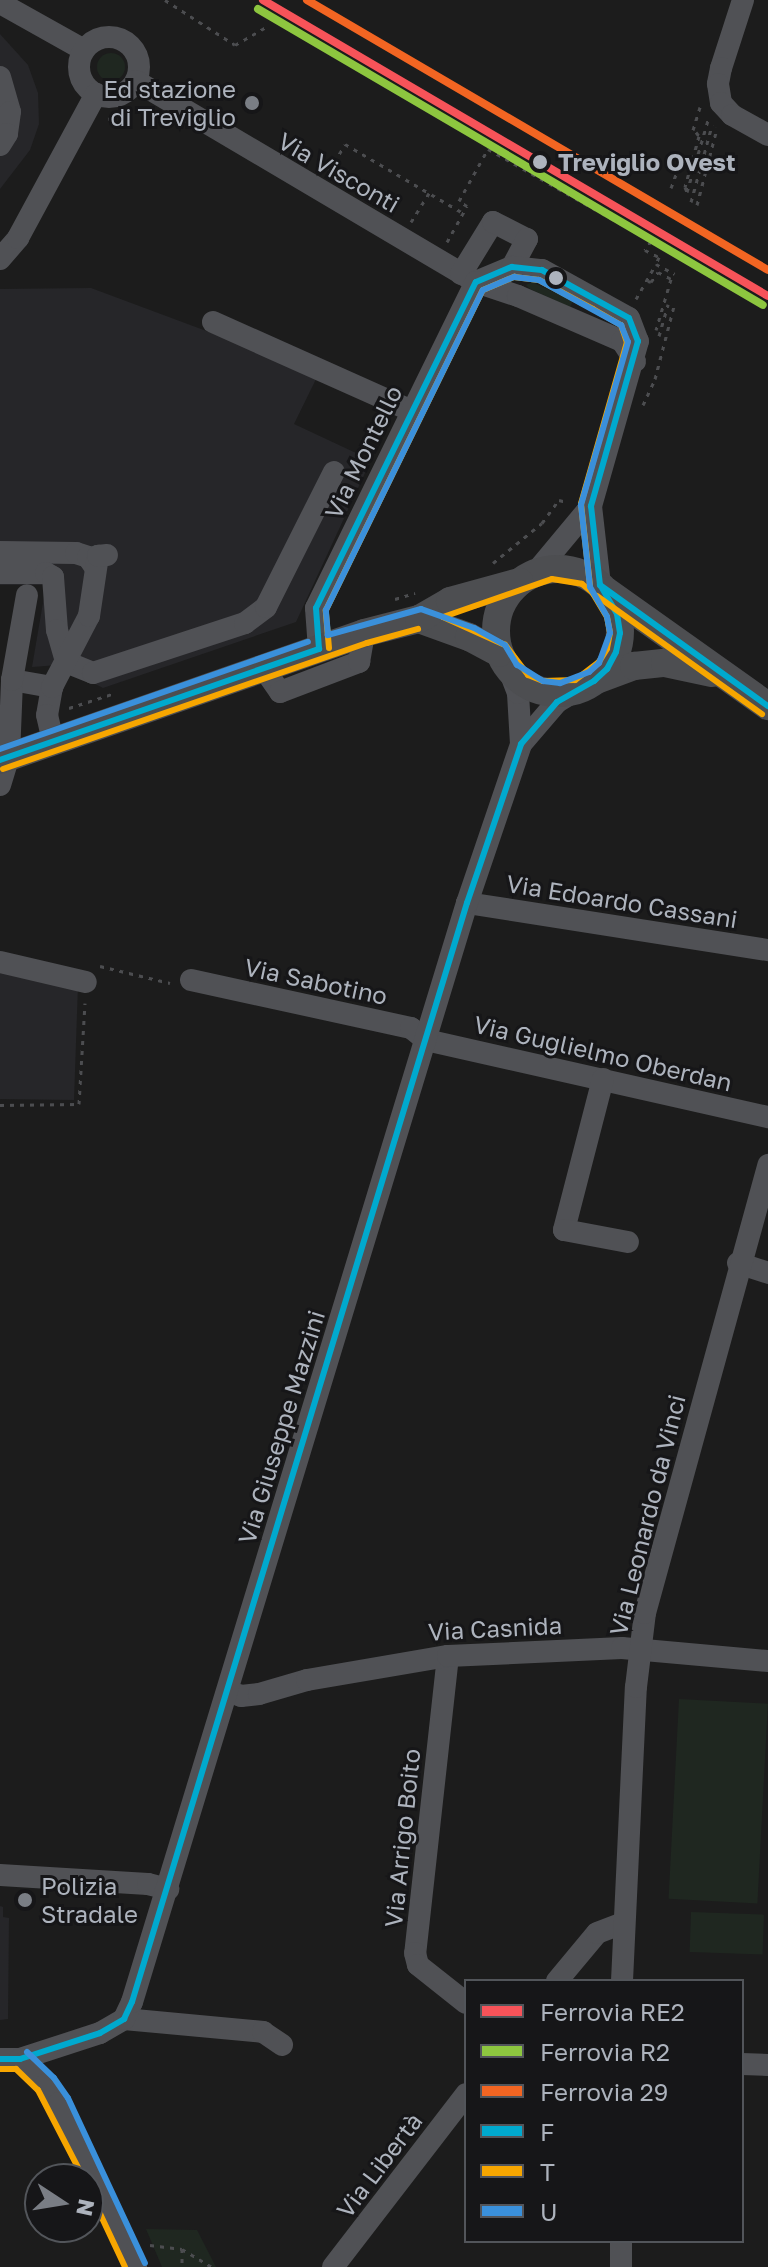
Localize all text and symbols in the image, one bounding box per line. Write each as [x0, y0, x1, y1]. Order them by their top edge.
place label: Ed stazione di Treviglio [103, 75, 236, 131]
marker: Ed stazione di Treviglio [243, 94, 261, 112]
street label: Via Visconti [273, 126, 405, 218]
place label: Treviglio Ovest [558, 148, 736, 176]
marker: Treviglio Ovest [529, 151, 551, 173]
unlabelled marker [548, 270, 564, 286]
street label: Via Montello [318, 381, 408, 523]
street label: Via Edoardo Cassani [504, 869, 740, 933]
street label: Via Sabotino [242, 952, 390, 1010]
street label: Via Guglielmo Oberdan [471, 1009, 735, 1097]
street label: Via Giuseppe Mazzini [232, 1307, 330, 1547]
street label: Via Leonardo da Vinci [603, 1391, 691, 1639]
street label: Via Casnida [427, 1610, 563, 1646]
street label: Via Arrigo Boito [378, 1747, 426, 1929]
place label: Polizia Stradale [41, 1872, 138, 1928]
marker: Polizia Stradale [16, 1891, 34, 1909]
legend [464, 1979, 744, 2243]
text: Ferrovia RE2 [540, 1997, 685, 2026]
text: Ferrovia R2 [540, 2037, 670, 2066]
text: Ferrovia 29 [540, 2077, 668, 2106]
street label: Via Libertà [330, 2107, 428, 2223]
text: F [540, 2117, 554, 2146]
text: T [540, 2157, 555, 2186]
north arrow [24, 2163, 104, 2243]
text: N [71, 2197, 101, 2219]
text: U [540, 2197, 558, 2226]

